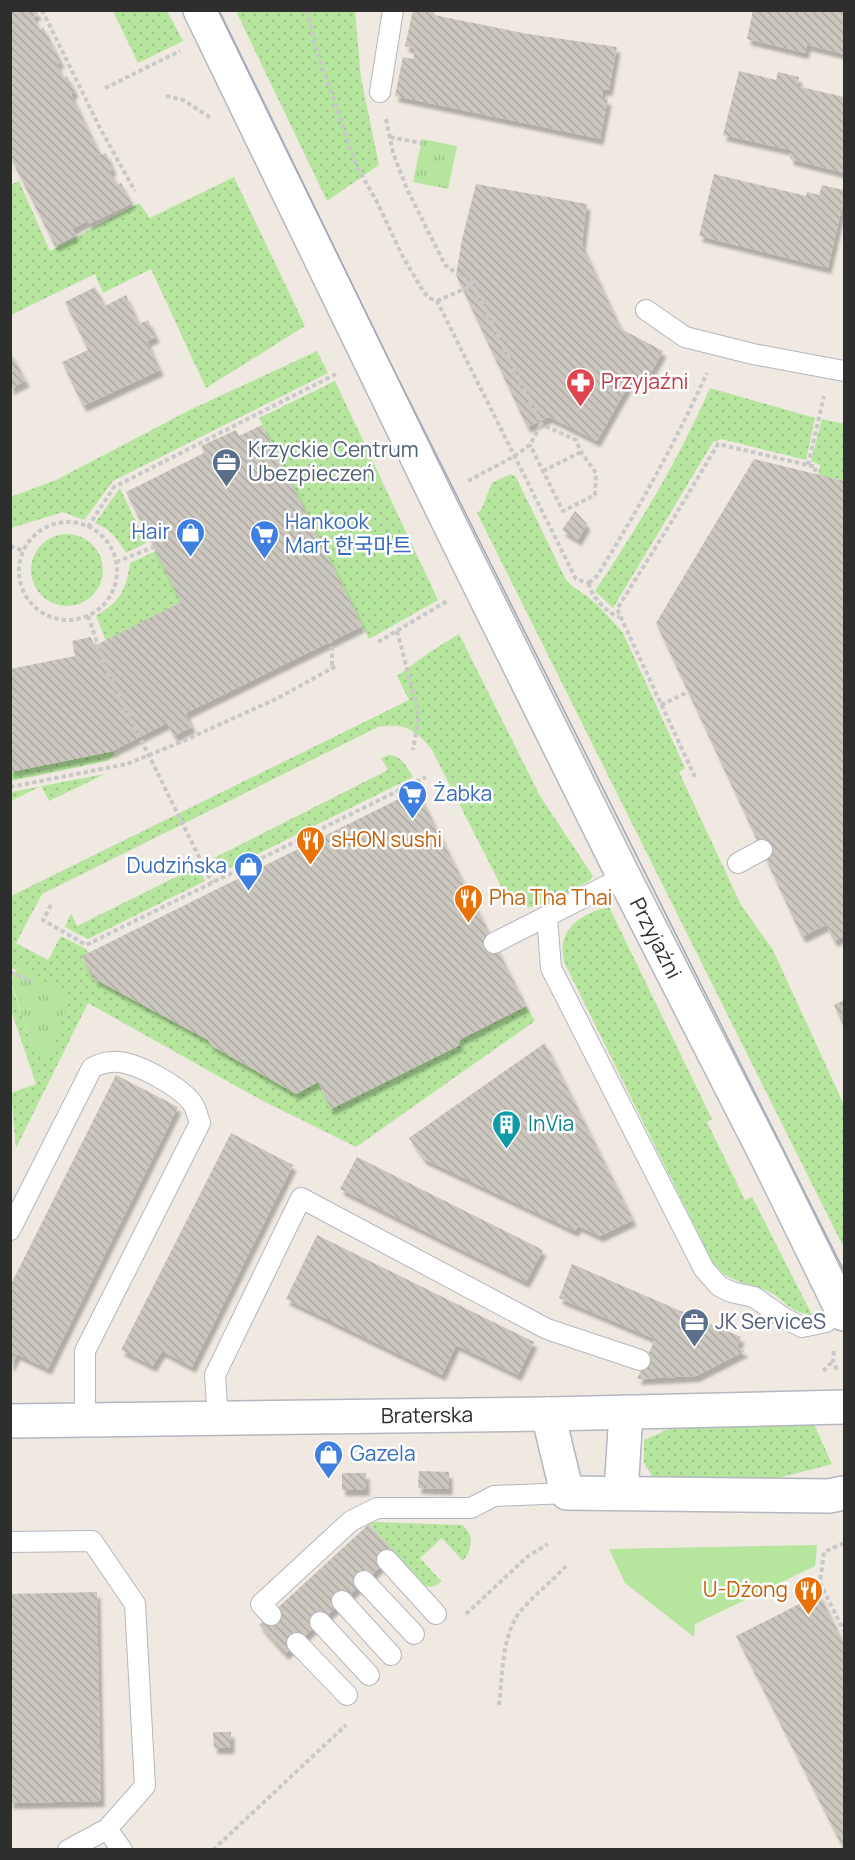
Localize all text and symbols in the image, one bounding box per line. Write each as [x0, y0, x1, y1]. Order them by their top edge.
pharmacy icon: Przyjaźni [564, 366, 596, 408]
place label: Przyjaźni [601, 367, 689, 395]
place label: Krzyckie Centrum Ubezpieczeń [248, 435, 419, 487]
office icon: Krzyckie Centrum Ubezpieczeń [211, 446, 243, 488]
place label: Hankook Mart 한국마트 [285, 507, 412, 559]
shop icon: Hair [175, 516, 207, 558]
place label: Hair [131, 517, 170, 545]
supermarket icon: Hankook Mart 한국마트 [248, 518, 280, 560]
supermarket icon: Żabka [396, 778, 428, 820]
place label: Żabka [433, 779, 492, 807]
restaurant icon: sHON sushi [294, 824, 326, 866]
place label: sHON sushi [331, 825, 442, 853]
shop icon: Dudzińska [232, 850, 264, 892]
place label: Dudzińska [126, 851, 227, 879]
restaurant icon: Pha Tha Thai [452, 882, 484, 924]
place label: Pha Tha Thai [489, 883, 612, 911]
street label: Przyjaźni [624, 893, 689, 983]
building icon: InVia [491, 1108, 523, 1150]
place label: InVia [528, 1109, 574, 1137]
office icon: JK ServiceS [678, 1306, 710, 1348]
place label: JK ServiceS [715, 1307, 826, 1335]
street label: Braterska [381, 1400, 473, 1429]
shop icon: Gazela [313, 1438, 345, 1480]
place label: Gazela [350, 1439, 416, 1467]
restaurant icon: U-Dżong [793, 1574, 825, 1616]
place label: U-Dżong [703, 1575, 788, 1603]

